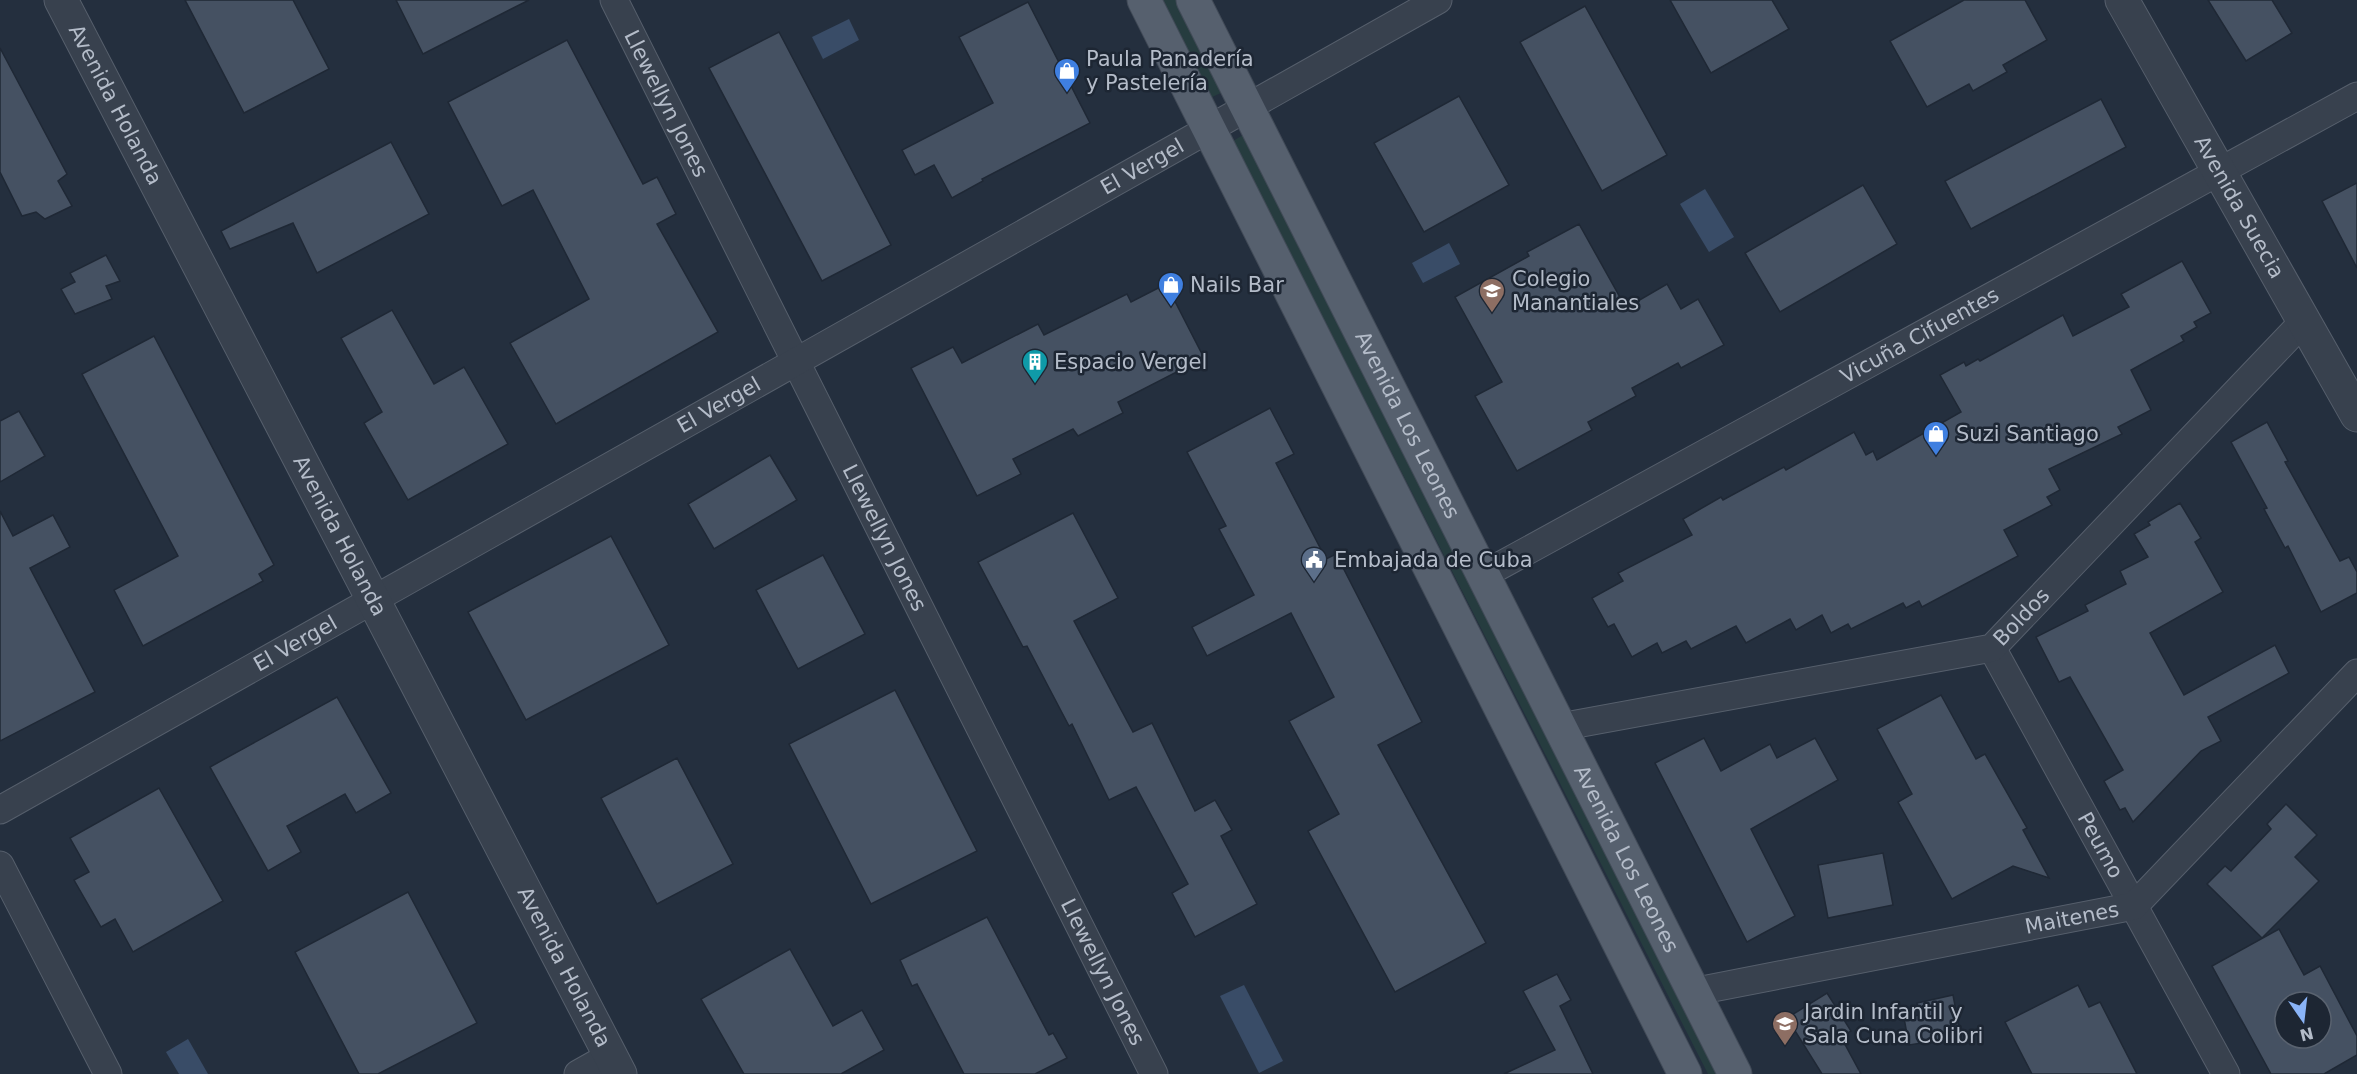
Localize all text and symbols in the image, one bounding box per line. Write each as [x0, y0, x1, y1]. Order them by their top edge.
street label: Avenida Holanda [64, 20, 167, 189]
street label: Llewellyn Jones [619, 26, 713, 181]
place label: Paula Panadería y Pastelería [1086, 47, 1254, 95]
shop icon: Paula Panadería y Pastelería [1052, 56, 1082, 94]
street label: Avenida Suecia [2189, 131, 2289, 283]
street label: El Vergel [1096, 134, 1188, 200]
place label: Colegio Manantiales [1512, 267, 1639, 315]
shop icon: Nails Bar [1156, 270, 1186, 308]
place label: Nails Bar [1190, 273, 1284, 297]
school or university icon: Colegio Manantiales [1477, 276, 1507, 314]
street label: Vicuña Cifuentes [1836, 283, 2003, 389]
street label: Avenida Los Leones [1350, 327, 1465, 523]
building icon: Espacio Vergel [1020, 347, 1050, 385]
place label: Espacio Vergel [1054, 350, 1207, 374]
street label: El Vergel [673, 372, 765, 438]
shop icon: Suzi Santiago [1921, 419, 1951, 457]
place label: Suzi Santiago [1956, 422, 2099, 446]
street label: Avenida Holanda [288, 452, 391, 620]
street label: Llewellyn Jones [838, 461, 931, 615]
public building icon: Embajada de Cuba [1299, 545, 1329, 583]
place label: Embajada de Cuba [1334, 548, 1533, 572]
street label: Boldos [1989, 583, 2055, 651]
street label: El Vergel [249, 611, 341, 677]
street label: Avenida Los Leones [1569, 761, 1684, 957]
street label: Peumo [2073, 808, 2128, 882]
street label: Avenida Holanda [513, 883, 616, 1051]
street label: Llewellyn Jones [1056, 895, 1150, 1049]
street label: Maitenes [2023, 897, 2121, 939]
north arrow [2273, 990, 2333, 1050]
place label: Jardin Infantil y Sala Cuna Colibri [1802, 1000, 1983, 1048]
school or university icon: Jardin Infantil y Sala Cuna Colibri [1770, 1009, 1800, 1047]
text: N [2298, 1023, 2315, 1045]

